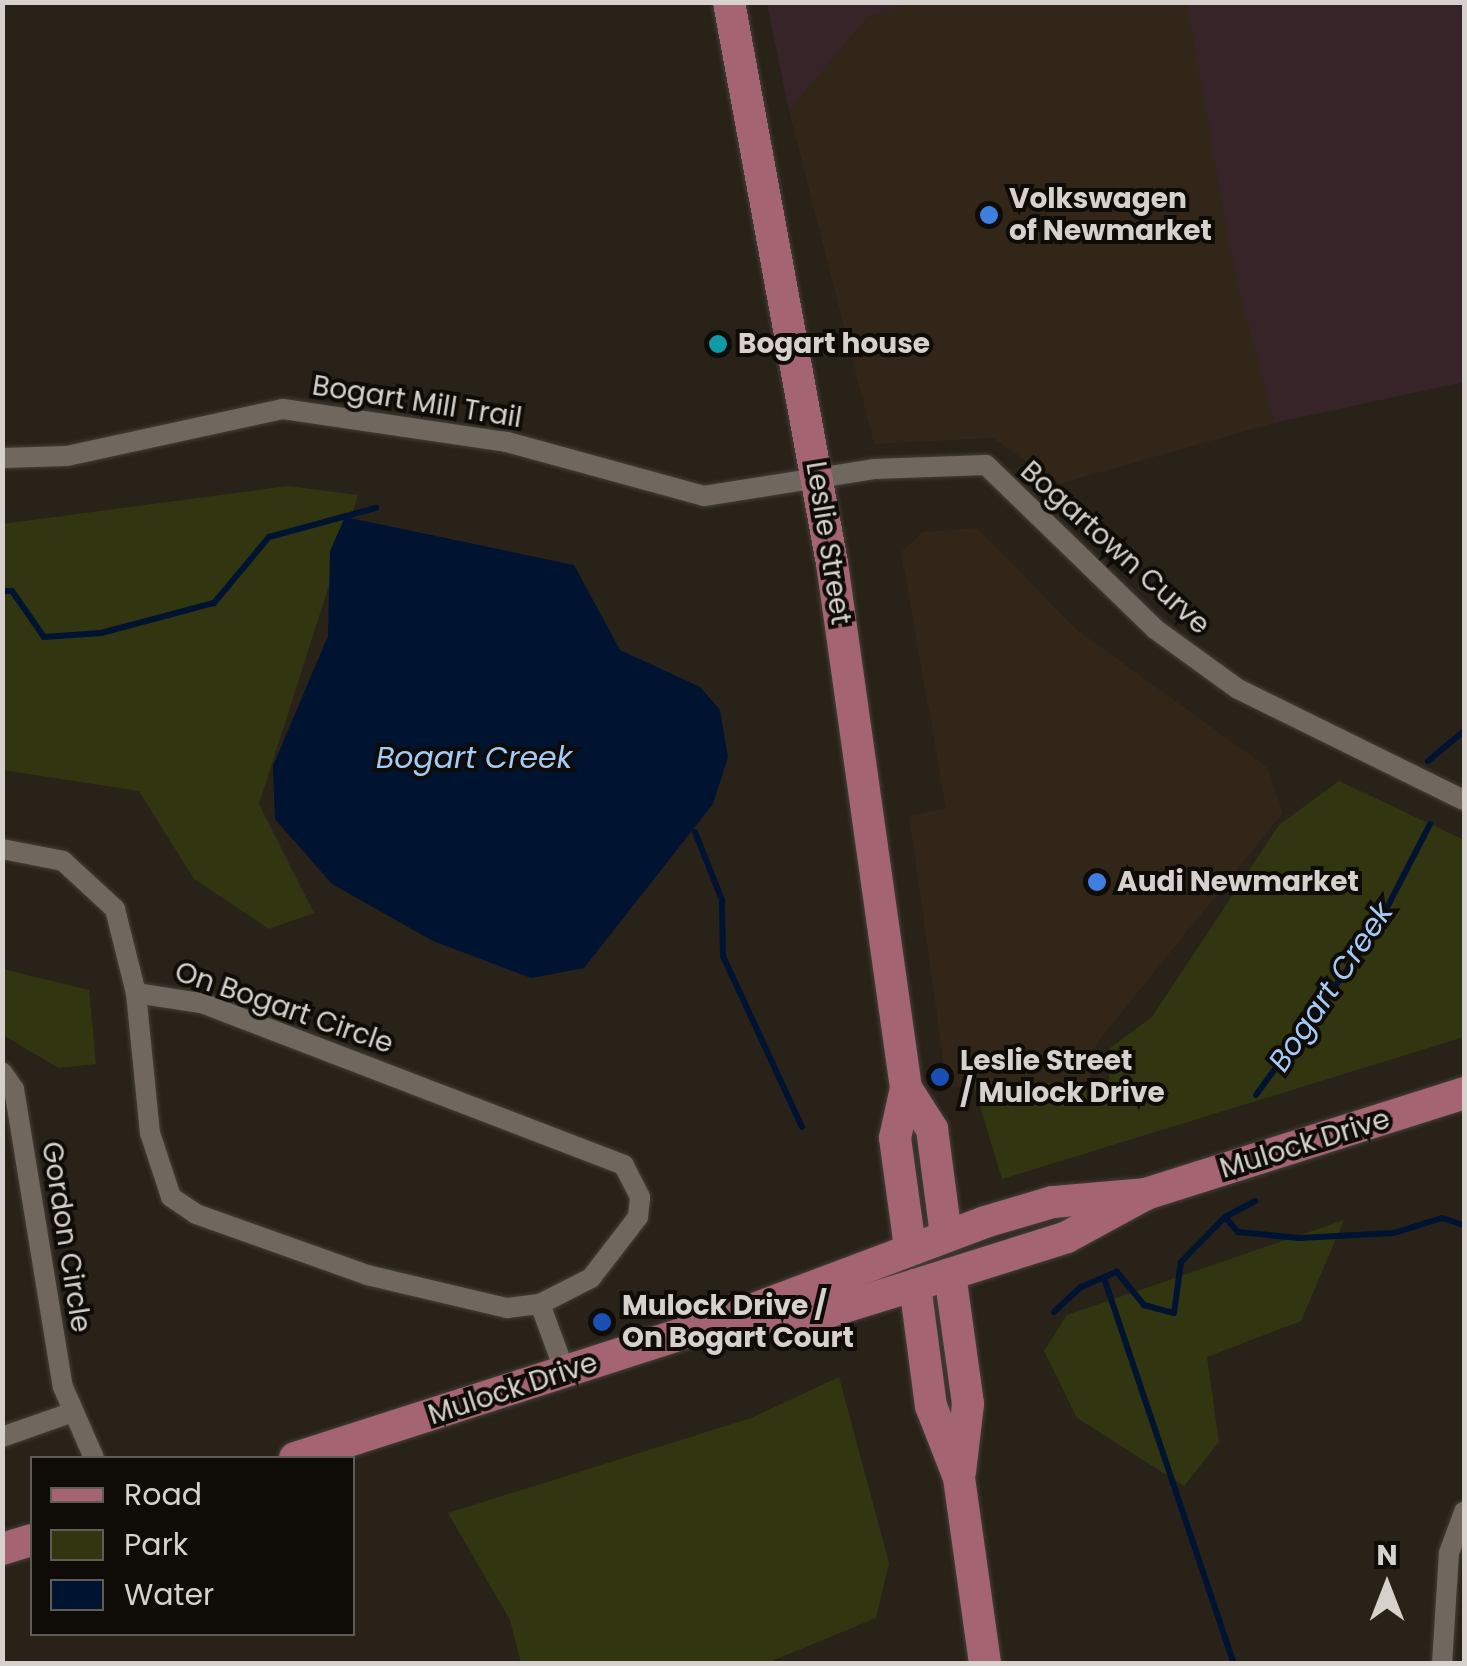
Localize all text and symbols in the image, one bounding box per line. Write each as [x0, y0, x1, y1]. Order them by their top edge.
place label: Volkswagen of Newmarket [1009, 182, 1212, 248]
marker: Volkswagen of Newmarket [978, 204, 1000, 226]
place label: Bogart house [738, 327, 930, 361]
marker: Bogart house [707, 333, 729, 355]
street label: Bogart Mill Trail [310, 369, 524, 435]
street label: Bogartown Curve [1014, 454, 1216, 642]
street label: Leslie Street [799, 459, 857, 627]
water label: Bogart Creek [376, 740, 572, 776]
place label: Audi Newmarket [1117, 865, 1359, 899]
marker: Audi Newmarket [1086, 871, 1108, 893]
water label: Bogart Creek [1261, 896, 1401, 1078]
street label: On Bogart Circle [170, 955, 398, 1061]
place label: Leslie Street / Mulock Drive [960, 1044, 1165, 1110]
marker: Leslie Street / Mulock Drive [929, 1066, 951, 1088]
street label: Mulock Drive [1216, 1102, 1394, 1186]
street label: Gordon Circle [34, 1139, 98, 1335]
place label: Mulock Drive / On Bogart Court [622, 1289, 854, 1355]
marker: Mulock Drive / On Bogart Court [591, 1311, 613, 1333]
street label: Mulock Drive [424, 1346, 602, 1432]
legend [30, 1456, 355, 1636]
text: Road [124, 1473, 202, 1516]
text: Park [124, 1523, 188, 1566]
north arrow [1337, 1536, 1437, 1636]
text: N [1376, 1536, 1398, 1575]
text: Water [124, 1573, 214, 1616]

